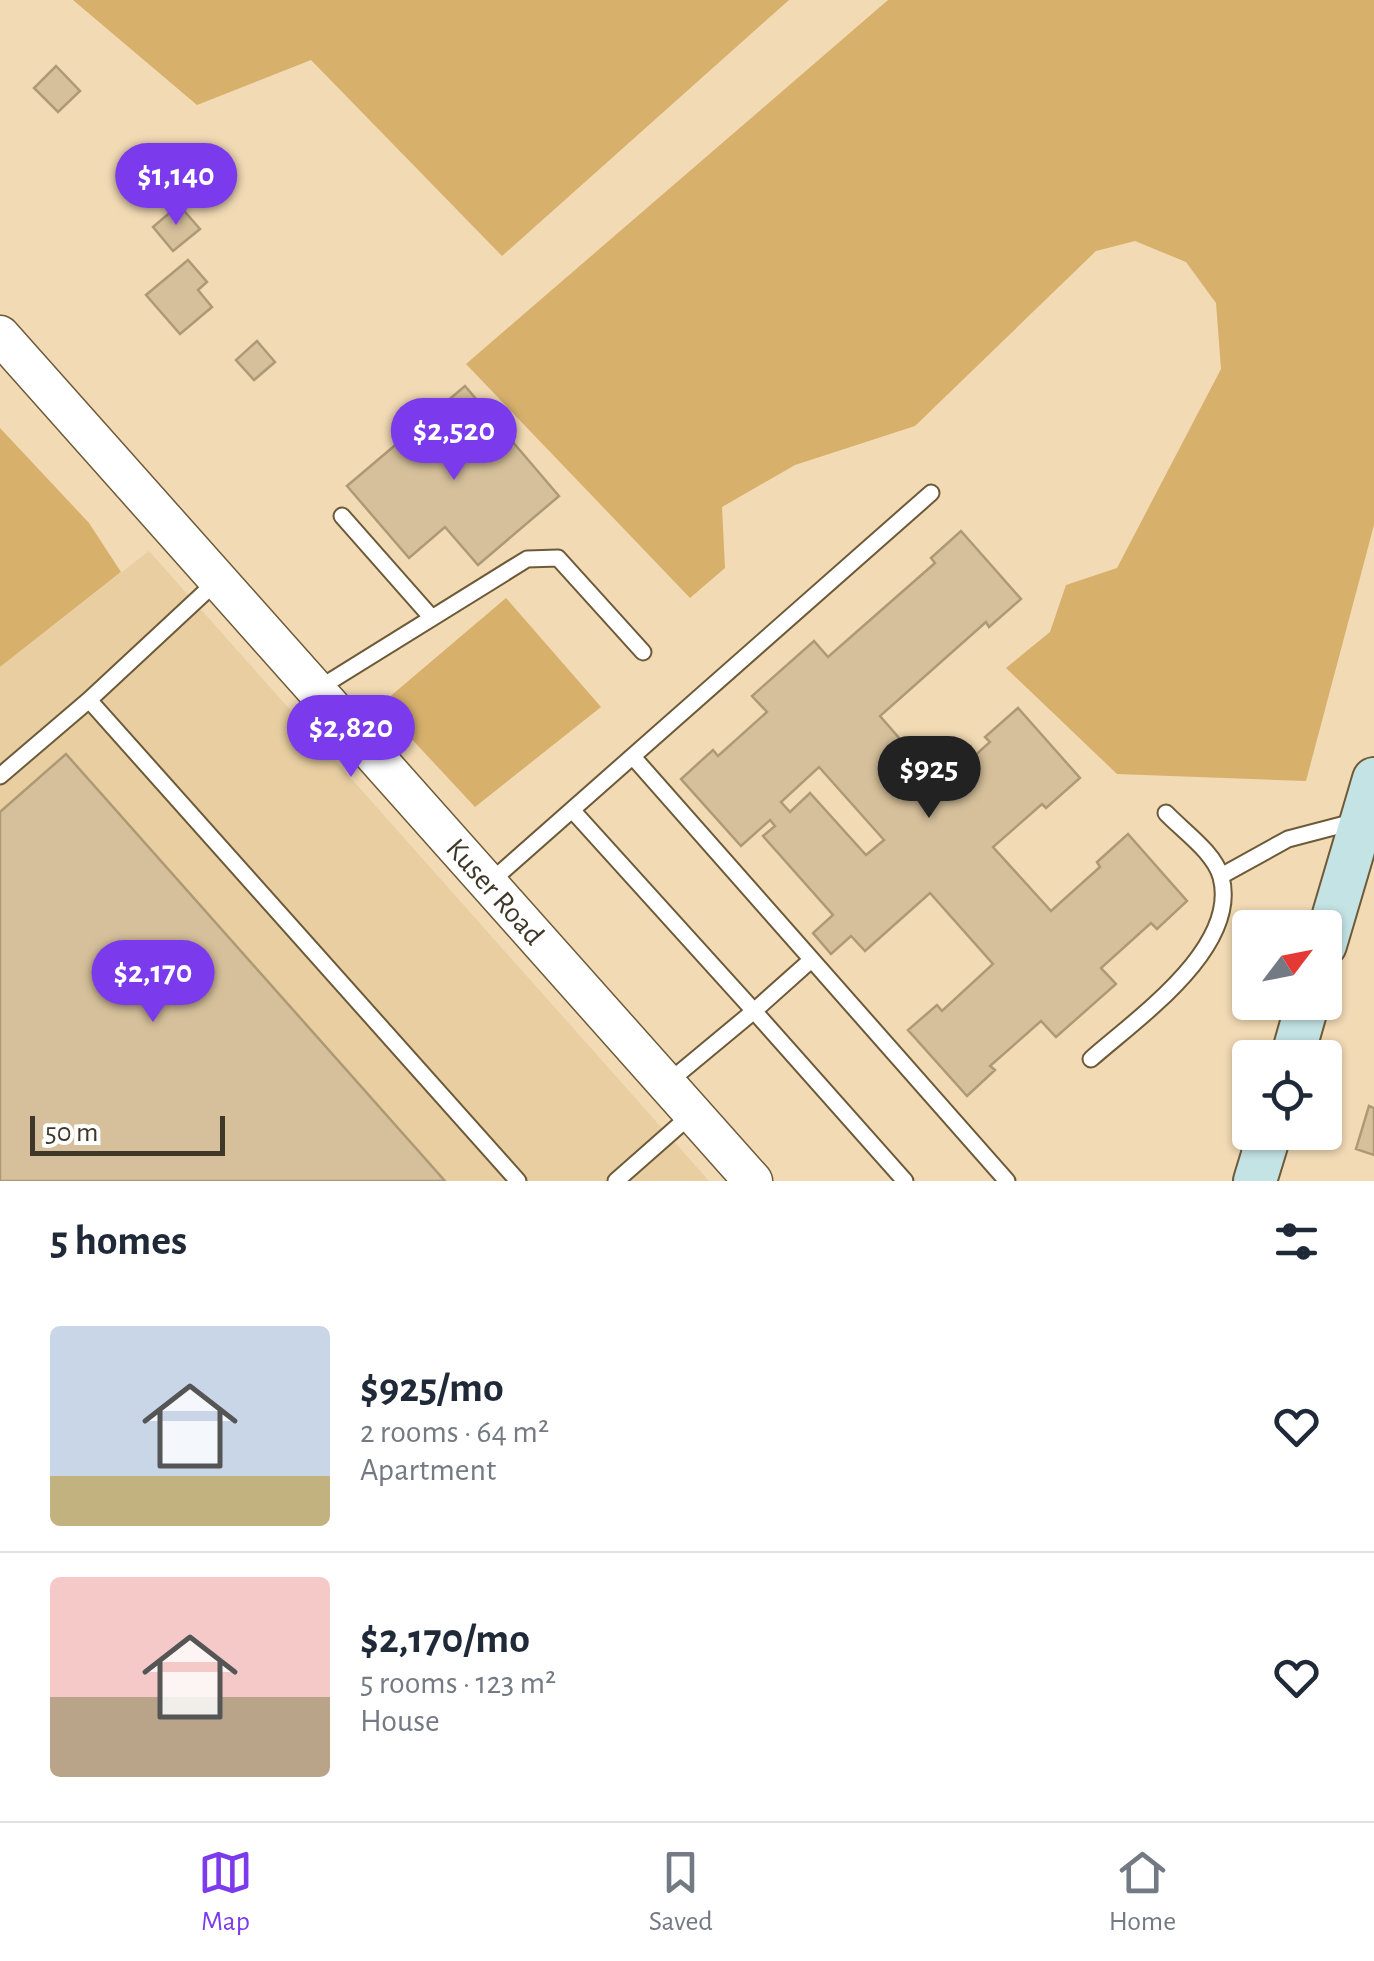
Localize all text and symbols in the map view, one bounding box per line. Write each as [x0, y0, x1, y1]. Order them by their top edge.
pin: $1,140 [95, 143, 257, 228]
text: $1,140 [137, 159, 215, 191]
pin: $2,520 [373, 398, 535, 483]
text: $2,520 [413, 414, 495, 446]
pin: $2,820 [270, 695, 432, 780]
text: $2,820 [309, 711, 393, 743]
pin: $925 [870, 736, 988, 821]
text: $925 [900, 752, 958, 784]
street label: Kuser Road [440, 833, 549, 951]
north arrow [1232, 910, 1342, 1020]
map controls [1232, 910, 1342, 1150]
pin: $2,170 [72, 940, 234, 1025]
text: $2,170 [114, 956, 192, 988]
button: locate [1232, 1040, 1342, 1150]
scale bar [30, 1111, 225, 1156]
text: 50 m [45, 1119, 99, 1147]
icon: filters [1269, 1214, 1324, 1269]
text: 5 homes [50, 1220, 187, 1262]
icon: home [130, 1366, 250, 1486]
text: $925/mo [360, 1367, 504, 1409]
icon: heart [1269, 1399, 1324, 1454]
text: 2 rooms · 64 m² [360, 1416, 549, 1448]
text: Apartment [360, 1454, 496, 1486]
icon: home [130, 1617, 250, 1737]
text: $2,170/mo [360, 1618, 530, 1660]
icon: heart [1269, 1650, 1324, 1705]
text: 5 rooms · 123 m² [360, 1667, 556, 1699]
text: House [360, 1705, 440, 1737]
tab: Map [198, 1845, 253, 1939]
tab: Saved [649, 1845, 713, 1939]
tab: Home [1109, 1845, 1176, 1939]

